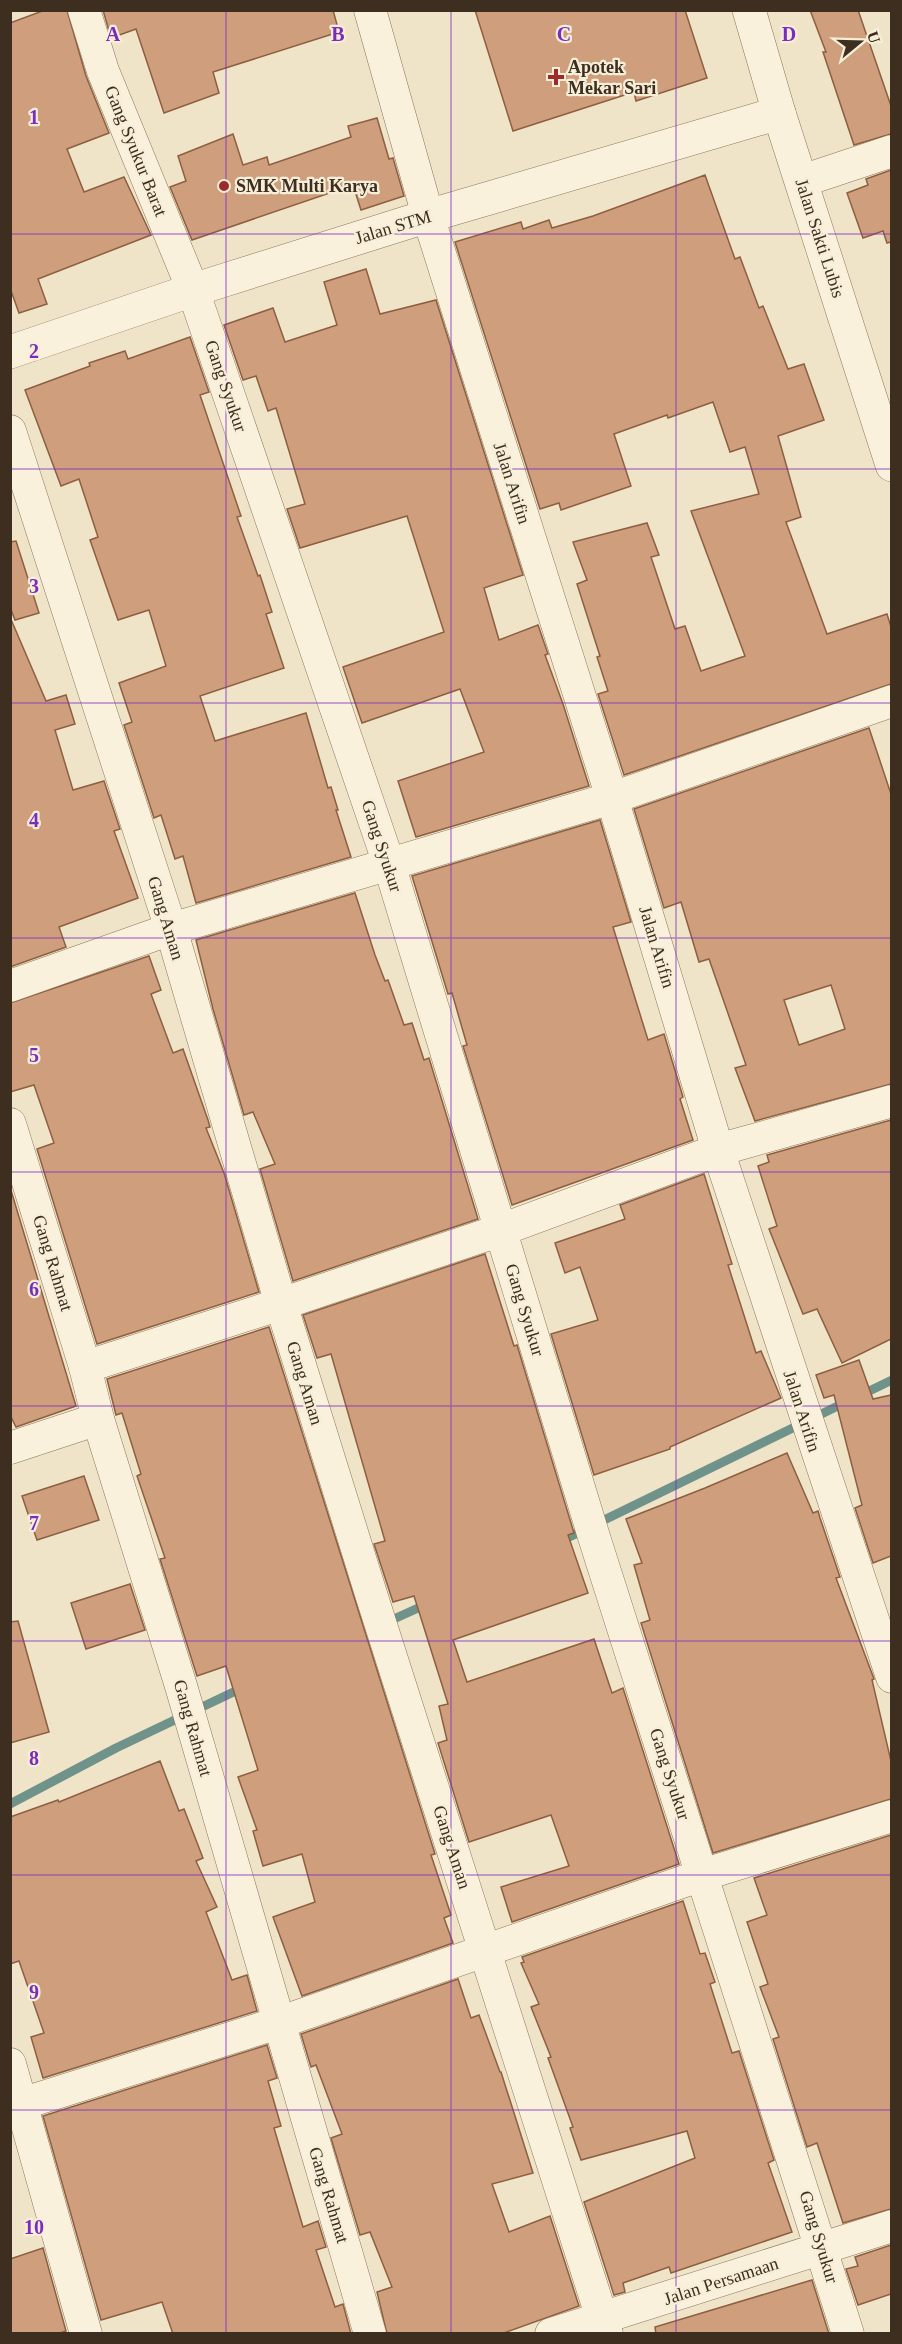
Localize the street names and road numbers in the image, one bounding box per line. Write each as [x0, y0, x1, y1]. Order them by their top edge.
street label: Gang Syukur Barat [101, 83, 171, 219]
street label: Jalan Sakti Lubis [791, 176, 849, 300]
street label: Jalan STM [353, 206, 433, 248]
street label: Gang Syukur [201, 338, 251, 434]
street label: Jalan Arifin [489, 440, 535, 526]
street label: Gang Syukur [358, 797, 406, 895]
street label: Gang Aman [144, 874, 188, 962]
street label: Jalan Arifin [635, 904, 679, 990]
street label: Gang Rahmat [29, 1213, 77, 1313]
street label: Gang Syukur [501, 1261, 549, 1359]
street label: Gang Aman [283, 1339, 327, 1427]
street label: Jalan Arifin [779, 1368, 825, 1454]
street label: Gang Rahmat [170, 1677, 216, 1779]
street label: Gang Syukur [646, 1725, 694, 1823]
street label: Gang Aman [429, 1803, 475, 1891]
street label: Gang Rahmat [305, 2145, 353, 2245]
street label: Gang Syukur [795, 2188, 843, 2286]
street label: Jalan Persamaan [661, 2253, 781, 2309]

